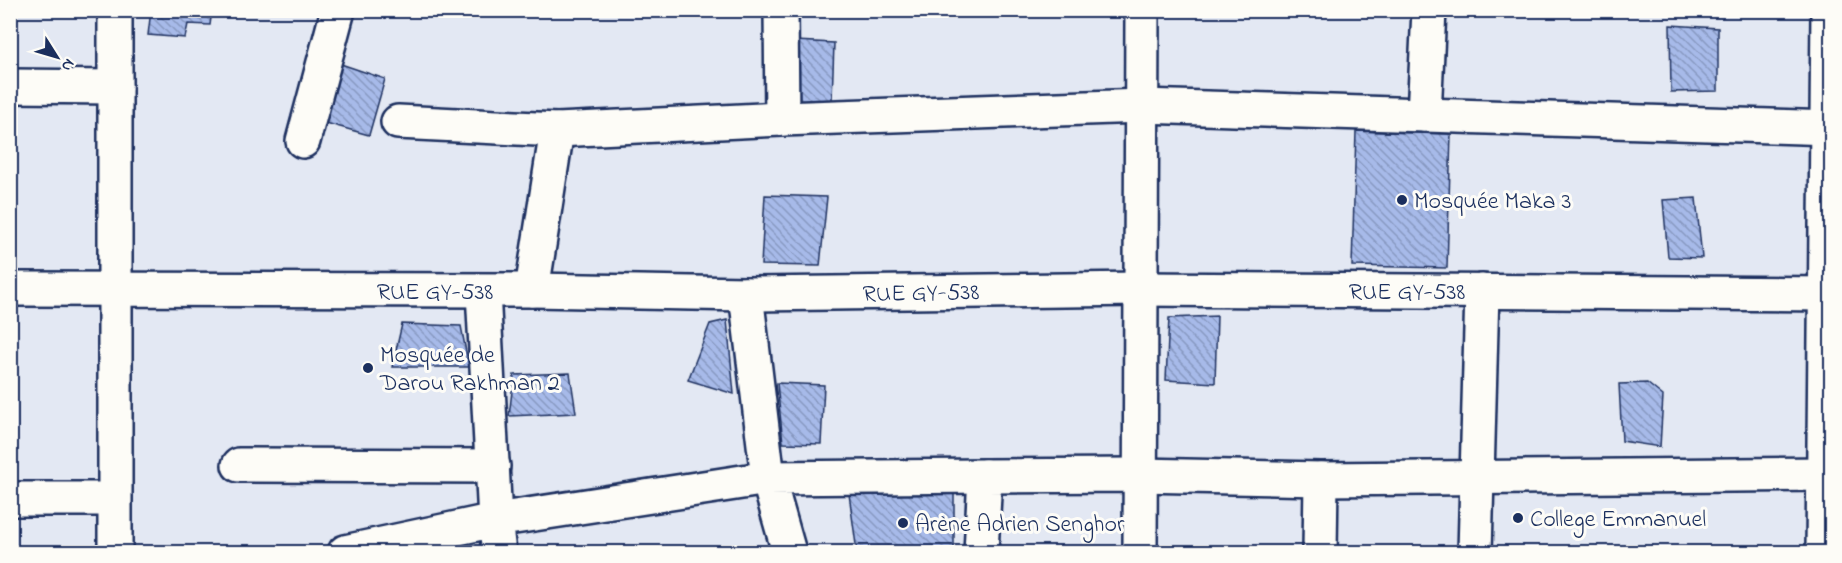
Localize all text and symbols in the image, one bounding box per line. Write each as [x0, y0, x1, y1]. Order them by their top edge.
north arrow [27, 27, 87, 87]
text: N [54, 53, 80, 77]
place label: Mosquée Maka 3 [1414, 185, 1571, 220]
marker: Mosquée Maka 3 [1395, 193, 1409, 207]
street label: RUE GY-538 [377, 276, 493, 311]
street label: RUE GY-538 [862, 276, 980, 313]
street label: RUE GY-538 [1349, 276, 1465, 311]
place label: Mosquée de Darou Rakhman 2 [379, 339, 560, 402]
marker: Mosquée de Darou Rakhman 2 [361, 361, 375, 375]
place label: College Emmanuel [1530, 503, 1706, 538]
place label: Arène Adrien Senghor [915, 508, 1125, 543]
marker: College Emmanuel [1511, 511, 1525, 525]
marker: Arène Adrien Senghor [896, 516, 910, 530]

